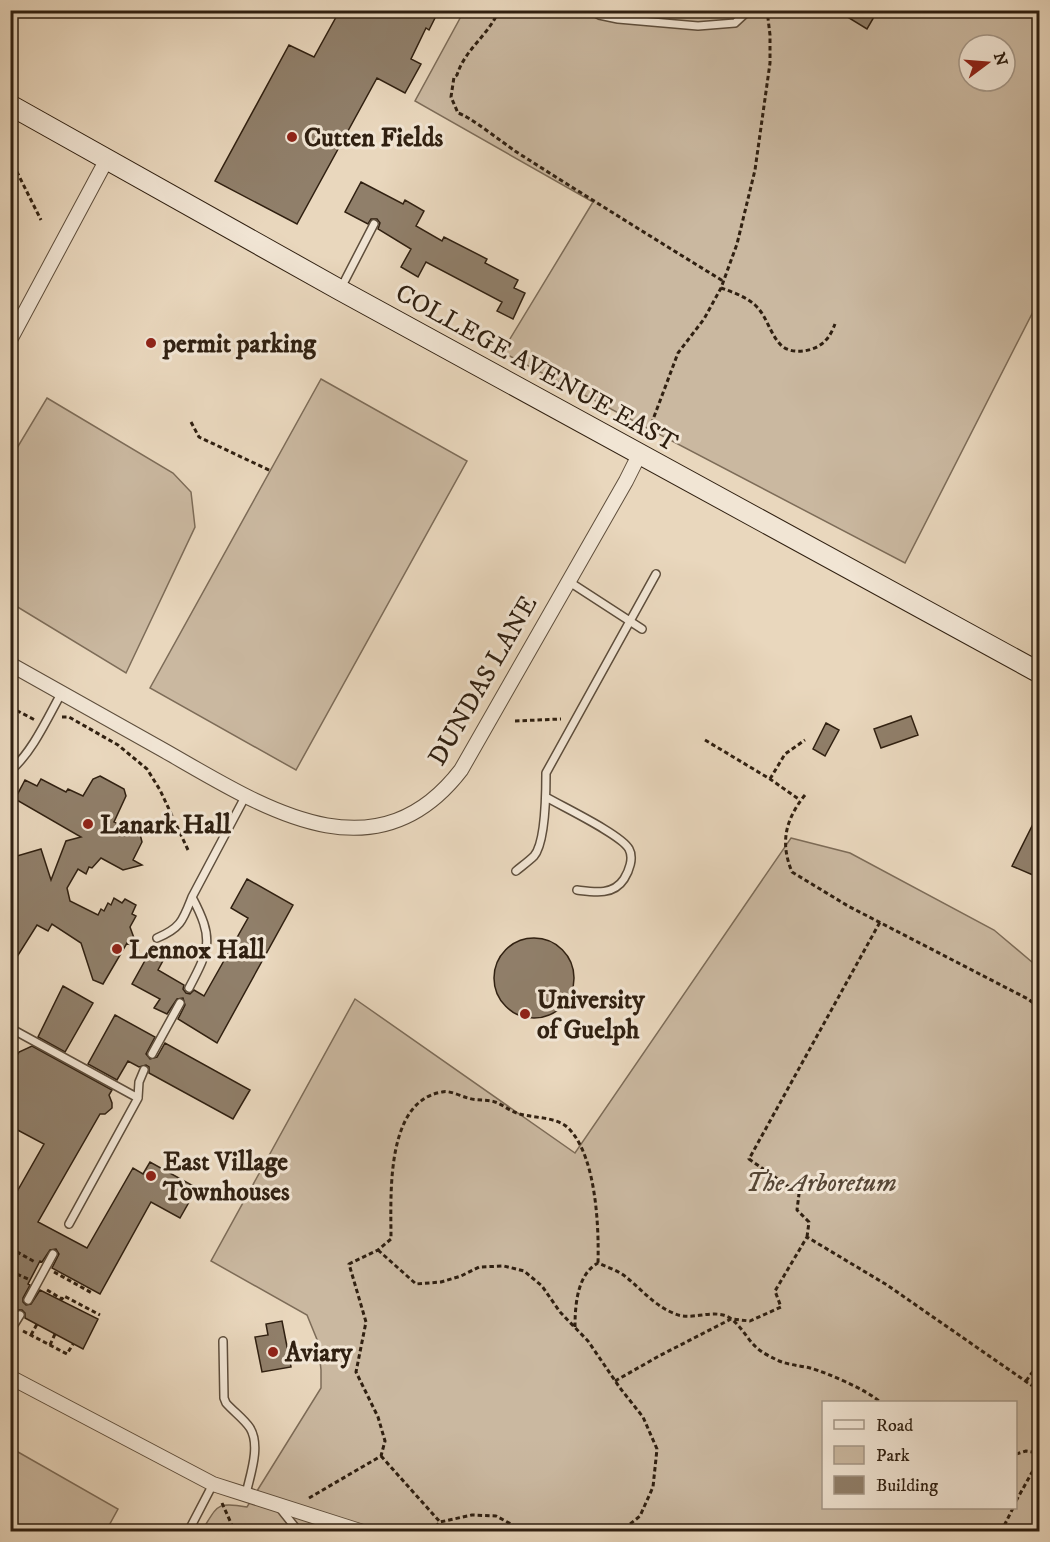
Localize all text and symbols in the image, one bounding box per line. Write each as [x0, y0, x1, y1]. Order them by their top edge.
north arrow [957, 33, 1017, 93]
text: N [989, 50, 1012, 68]
place label: Cutten Fields [304, 122, 444, 155]
marker: Cutten Fields [285, 130, 299, 144]
street label: COLLEGE AVENUE EAST [389, 277, 684, 460]
place label: permit parking [162, 328, 317, 361]
marker: permit parking [144, 336, 158, 350]
street label: DUNDAS LANE [421, 590, 545, 772]
place label: Lanark Hall [100, 809, 232, 842]
marker: Lanark Hall [81, 817, 95, 831]
place label: Lennox Hall [129, 934, 266, 967]
marker: Lennox Hall [110, 942, 124, 956]
place label: University of Guelph [537, 984, 645, 1047]
marker: University of Guelph [518, 1007, 532, 1021]
place label: East Village Townhouses [162, 1146, 290, 1209]
park label: The Arboretum [745, 1167, 897, 1200]
marker: East Village Townhouses [144, 1169, 158, 1183]
place label: Aviary [284, 1337, 353, 1370]
marker: Aviary [266, 1345, 280, 1359]
legend [822, 1401, 1017, 1509]
text: Road [876, 1415, 913, 1437]
text: Park [876, 1445, 910, 1467]
text: Building [876, 1475, 938, 1497]

